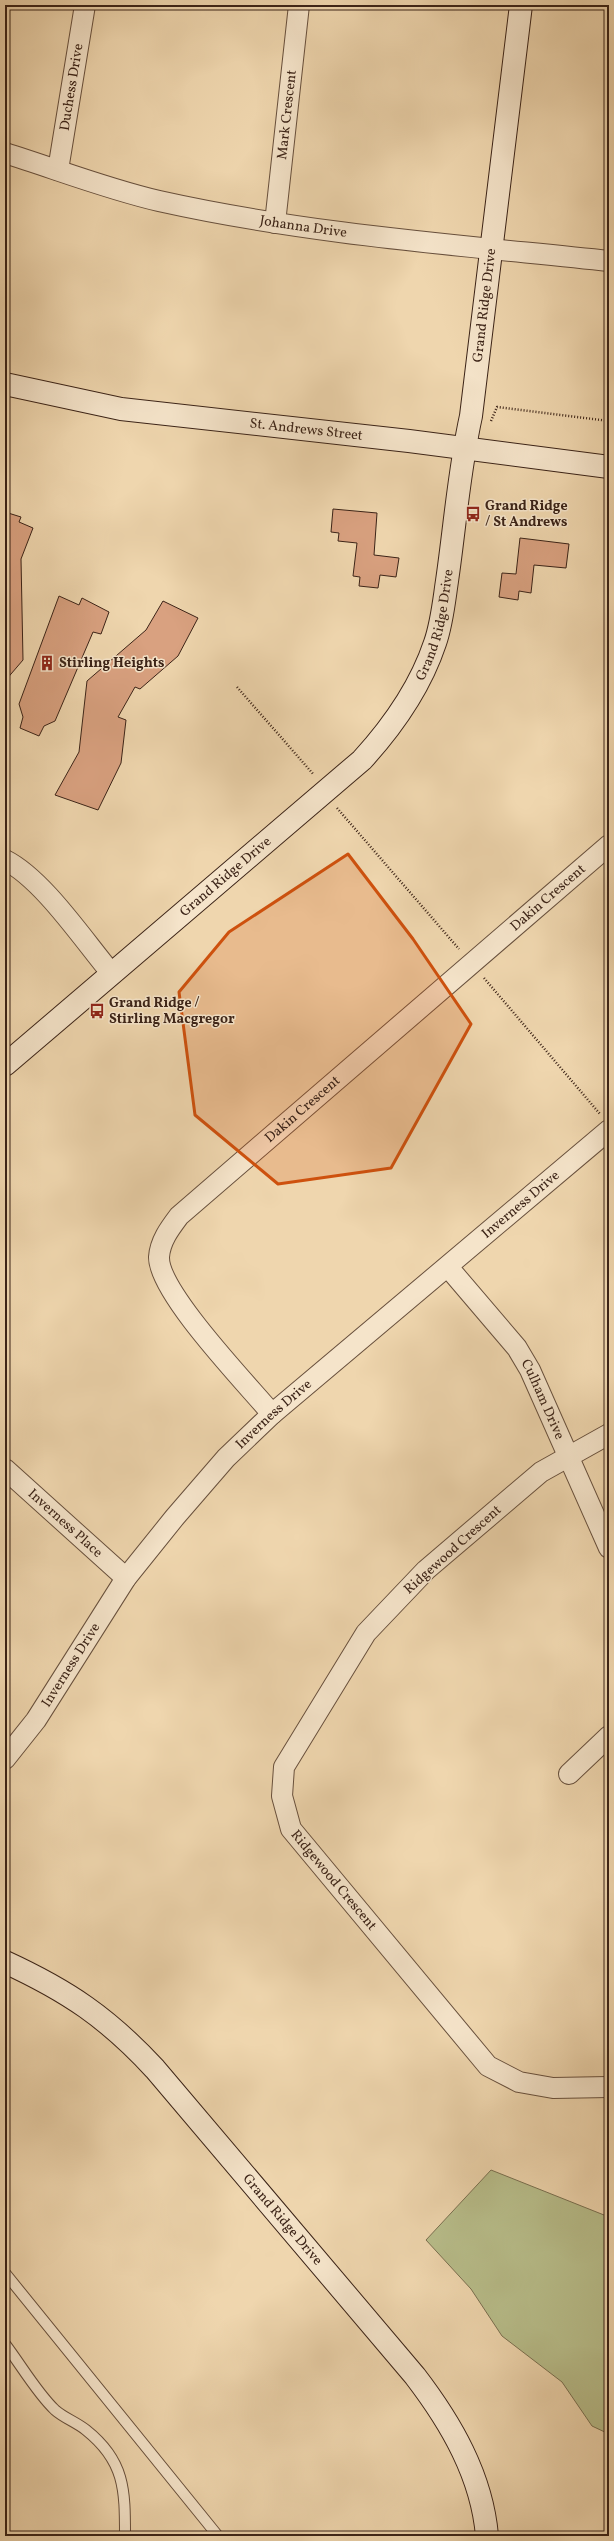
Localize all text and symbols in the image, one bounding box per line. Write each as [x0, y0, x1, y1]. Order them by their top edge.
street label: Duchess Drive [55, 42, 88, 132]
street label: Mark Crescent [273, 69, 301, 161]
street label: Johanna Drive [258, 211, 348, 242]
street label: Grand Ridge Drive [468, 247, 501, 363]
street label: St. Andrews Street [249, 414, 364, 445]
place label: Grand Ridge / St Andrews [485, 497, 568, 532]
bus stop icon: Grand Ridge / St Andrews [464, 505, 482, 523]
street label: Grand Ridge Drive [411, 568, 458, 684]
building icon: Stirling Heights [38, 654, 56, 672]
place label: Stirling Heights [59, 654, 165, 673]
street label: Grand Ridge Drive [176, 832, 276, 921]
street label: Dakin Crescent [506, 860, 590, 936]
place label: Grand Ridge / Stirling Macgregor [109, 994, 235, 1029]
bus stop icon: Grand Ridge / Stirling Macgregor [88, 1002, 106, 1020]
street label: Dakin Crescent [261, 1071, 344, 1147]
street label: Inverness Drive [478, 1166, 564, 1243]
street label: Culham Drive [516, 1356, 569, 1443]
street label: Inverness Drive [231, 1375, 316, 1453]
street label: Inverness Place [24, 1484, 107, 1562]
street label: Ridgewood Crescent [400, 1501, 506, 1599]
street label: Inverness Drive [37, 1619, 105, 1711]
street label: Ridgewood Crescent [286, 1826, 381, 1935]
street label: Grand Ridge Drive [238, 2170, 327, 2270]

